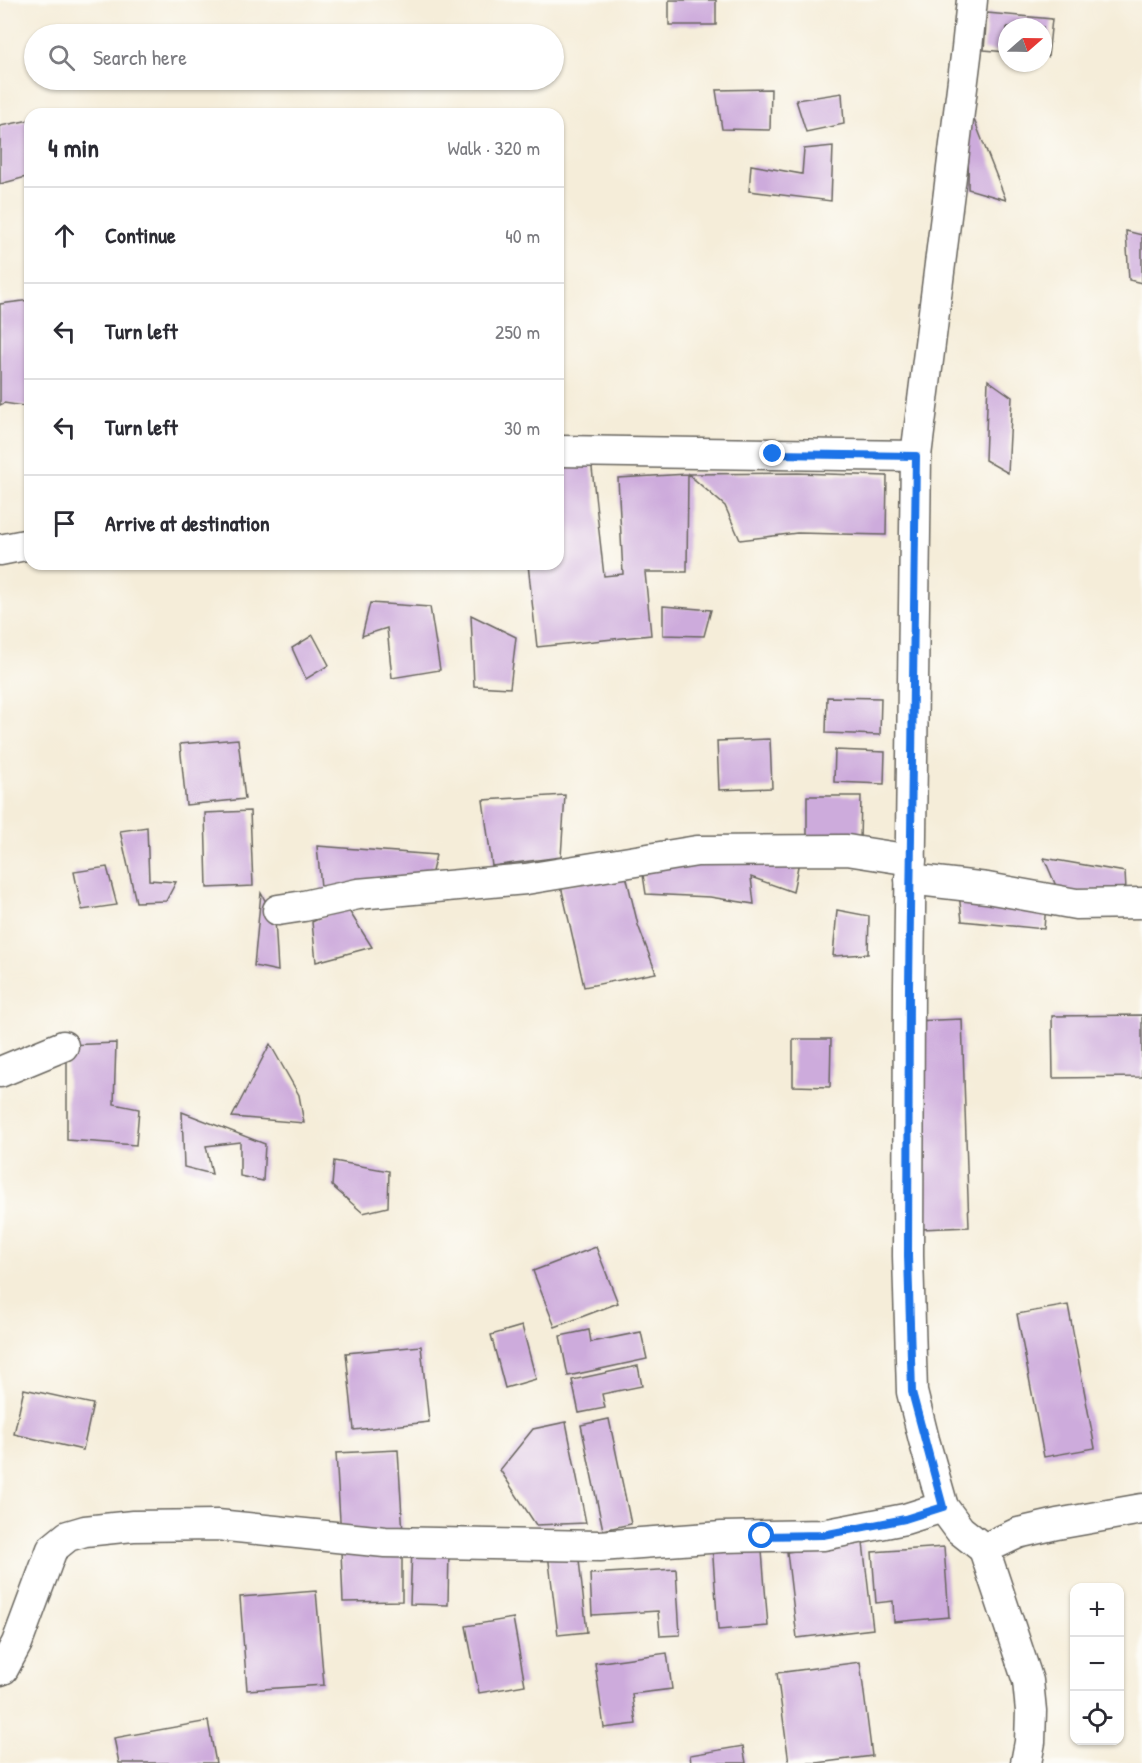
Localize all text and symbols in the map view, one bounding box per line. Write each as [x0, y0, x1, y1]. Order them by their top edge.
north arrow [998, 18, 1052, 72]
search box [24, 24, 564, 90]
icon: search [45, 41, 78, 74]
text: Search here [93, 42, 187, 72]
text: 4 min [48, 130, 99, 165]
text: Walk · 320 m [448, 134, 540, 161]
icon: ahead [48, 219, 81, 252]
text: Continue [105, 220, 176, 250]
text: 40 m [505, 222, 540, 249]
icon: left [48, 315, 81, 348]
text: Turn left [105, 316, 178, 346]
text: 250 m [495, 318, 540, 345]
icon: left [48, 411, 81, 444]
text: Turn left [105, 412, 178, 442]
text: 30 m [504, 414, 540, 441]
route end [759, 440, 785, 466]
icon: arrive [48, 507, 81, 540]
text: Arrive at destination [105, 508, 270, 538]
route start [748, 1522, 774, 1548]
map controls [1070, 1583, 1124, 1745]
button: + [1070, 1583, 1124, 1637]
button: − [1070, 1637, 1124, 1691]
button: locate [1070, 1691, 1124, 1745]

